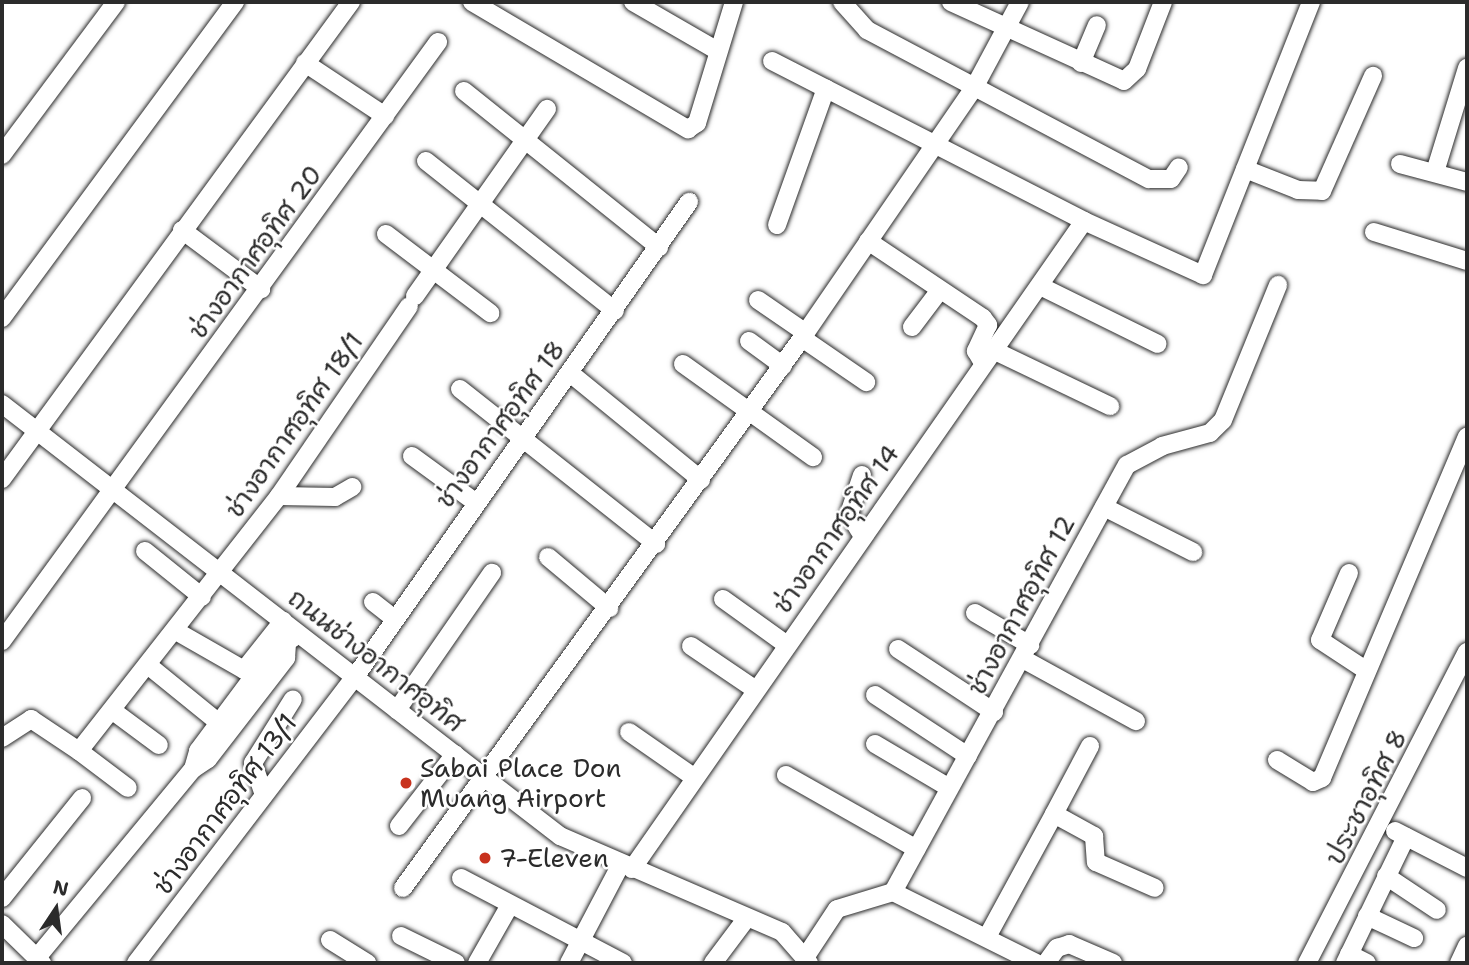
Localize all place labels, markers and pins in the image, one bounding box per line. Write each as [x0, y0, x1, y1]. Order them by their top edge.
place label: Sabai Place Don Muang Airport [420, 752, 621, 814]
marker: Sabai Place Don Muang Airport [398, 775, 414, 791]
place label: 7-Eleven [499, 842, 609, 874]
marker: 7-Eleven [477, 850, 493, 866]

